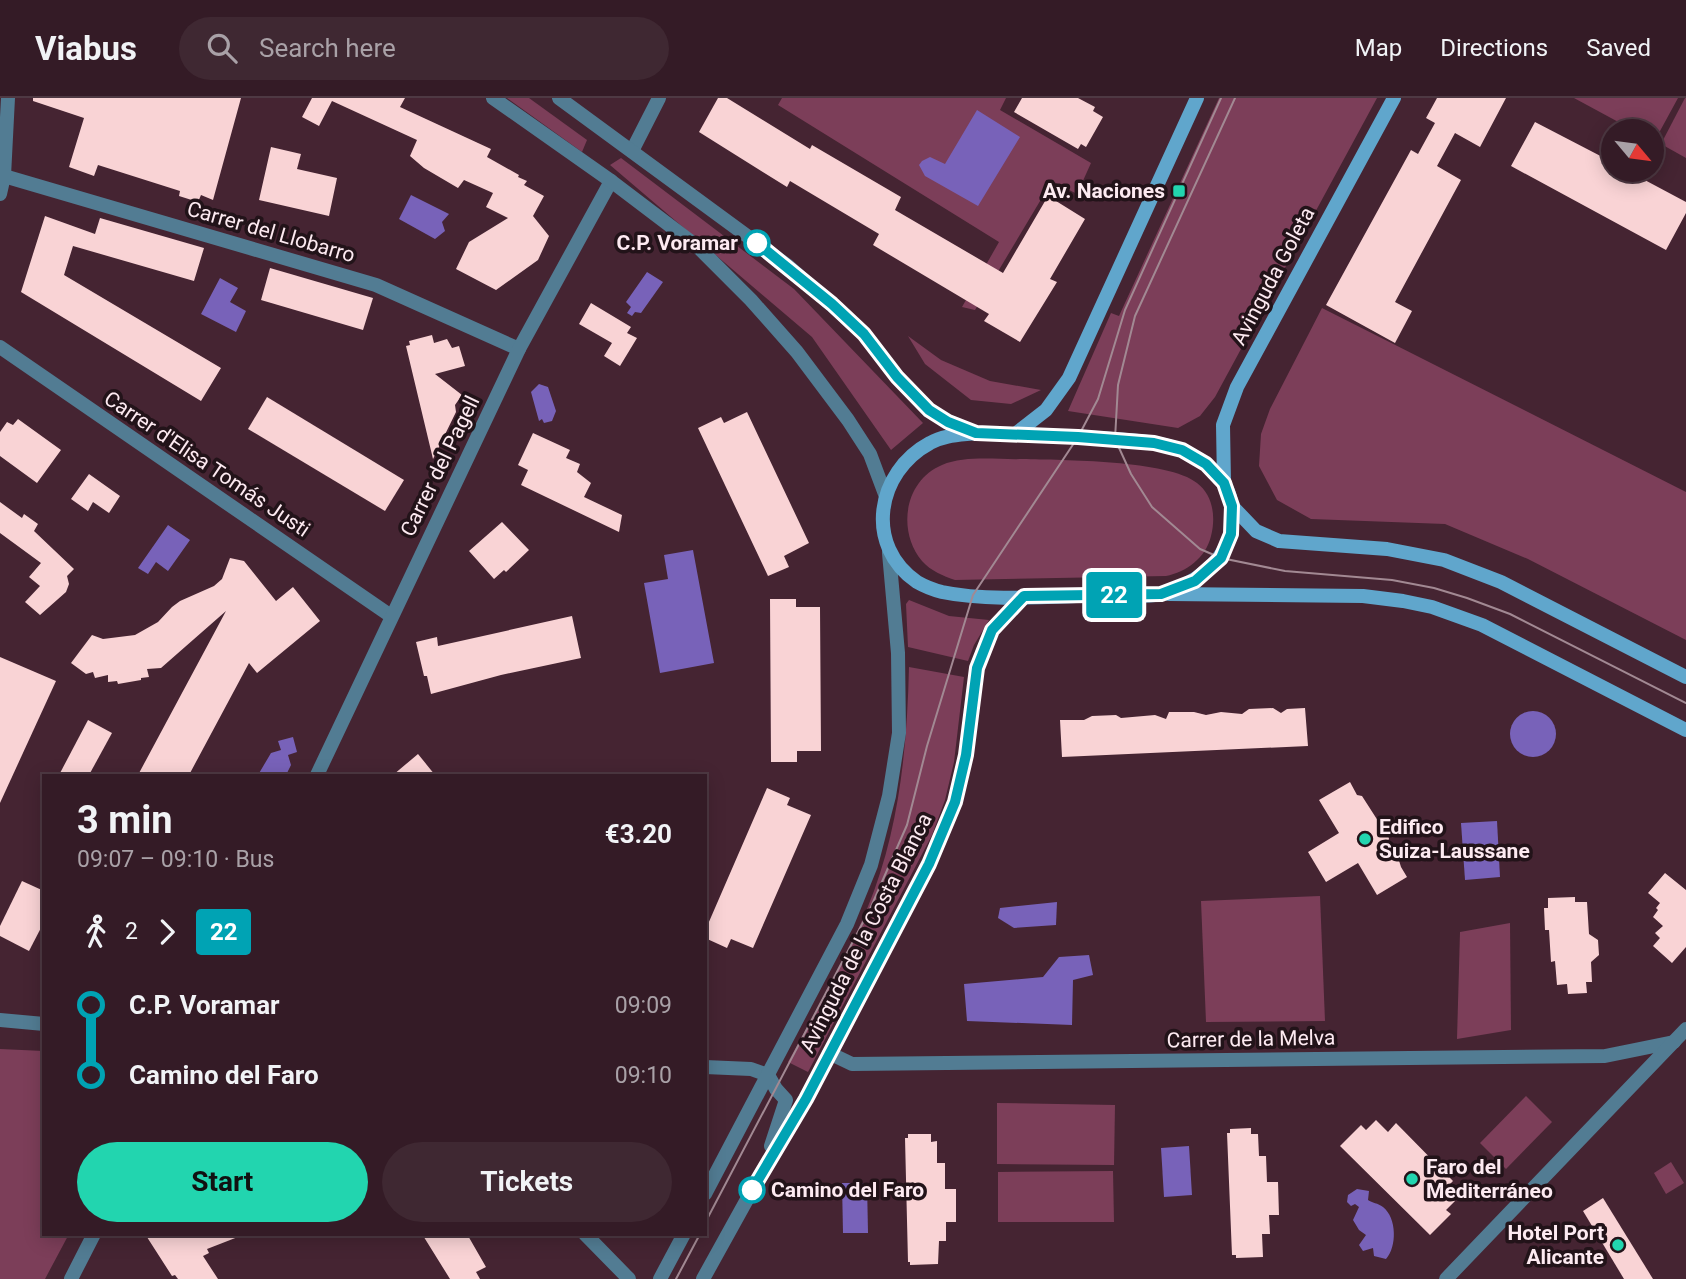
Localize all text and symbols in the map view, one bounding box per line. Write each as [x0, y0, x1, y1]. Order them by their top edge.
search box [179, 17, 669, 80]
text: Viabus [35, 29, 137, 68]
icon: search [203, 29, 241, 67]
text: Search here [259, 33, 396, 63]
text: Map [1355, 34, 1402, 62]
text: Directions [1440, 34, 1548, 62]
text: Saved [1586, 34, 1651, 62]
north arrow [1601, 119, 1664, 182]
map controls [1601, 119, 1664, 182]
place label: Av. Naciones [1043, 179, 1165, 203]
marker: Av. Naciones [1171, 183, 1187, 199]
street label: Carrer del Llobarro [184, 197, 358, 267]
street label: Avinguda Goleta [1227, 203, 1319, 349]
marker: C.P. Voramar [744, 230, 770, 256]
place label: C.P. Voramar [616, 231, 738, 255]
street label: Carrer d'Elisa Tomás Justi [100, 386, 314, 542]
street label: Carrer del Pagell [396, 392, 484, 540]
line badge: 22 [1082, 572, 1146, 618]
text: 22 [1100, 581, 1128, 609]
text: 3 min [77, 798, 173, 842]
street label: Avinguda de la Costa Blanca [795, 809, 937, 1057]
place label: Edifico Suiza-Laussane [1379, 815, 1530, 863]
text: €3.20 [605, 819, 672, 849]
marker: Edifico Suiza-Laussane [1357, 831, 1373, 847]
text: 09:07 – 09:10 · Bus [77, 846, 274, 873]
icon: walk [77, 913, 115, 951]
icon: forward [148, 913, 186, 951]
text: 2 [125, 918, 138, 945]
text: 22 [210, 918, 237, 946]
text: C.P. Voramar [129, 990, 280, 1020]
text: 09:09 [615, 992, 672, 1019]
street label: Carrer de la Melva [1167, 1026, 1335, 1052]
text: Camino del Faro [129, 1060, 319, 1090]
text: 09:10 [615, 1062, 672, 1089]
button: Start [77, 1142, 368, 1222]
button: Tickets [382, 1142, 672, 1222]
place label: Faro del Mediterráneo [1426, 1155, 1553, 1203]
marker: Faro del Mediterráneo [1404, 1171, 1420, 1187]
marker: Camino del Faro [739, 1177, 765, 1203]
place label: Camino del Faro [771, 1178, 924, 1202]
place label: Hotel Port Alicante [1508, 1221, 1604, 1269]
marker: Hotel Port Alicante [1610, 1237, 1626, 1253]

